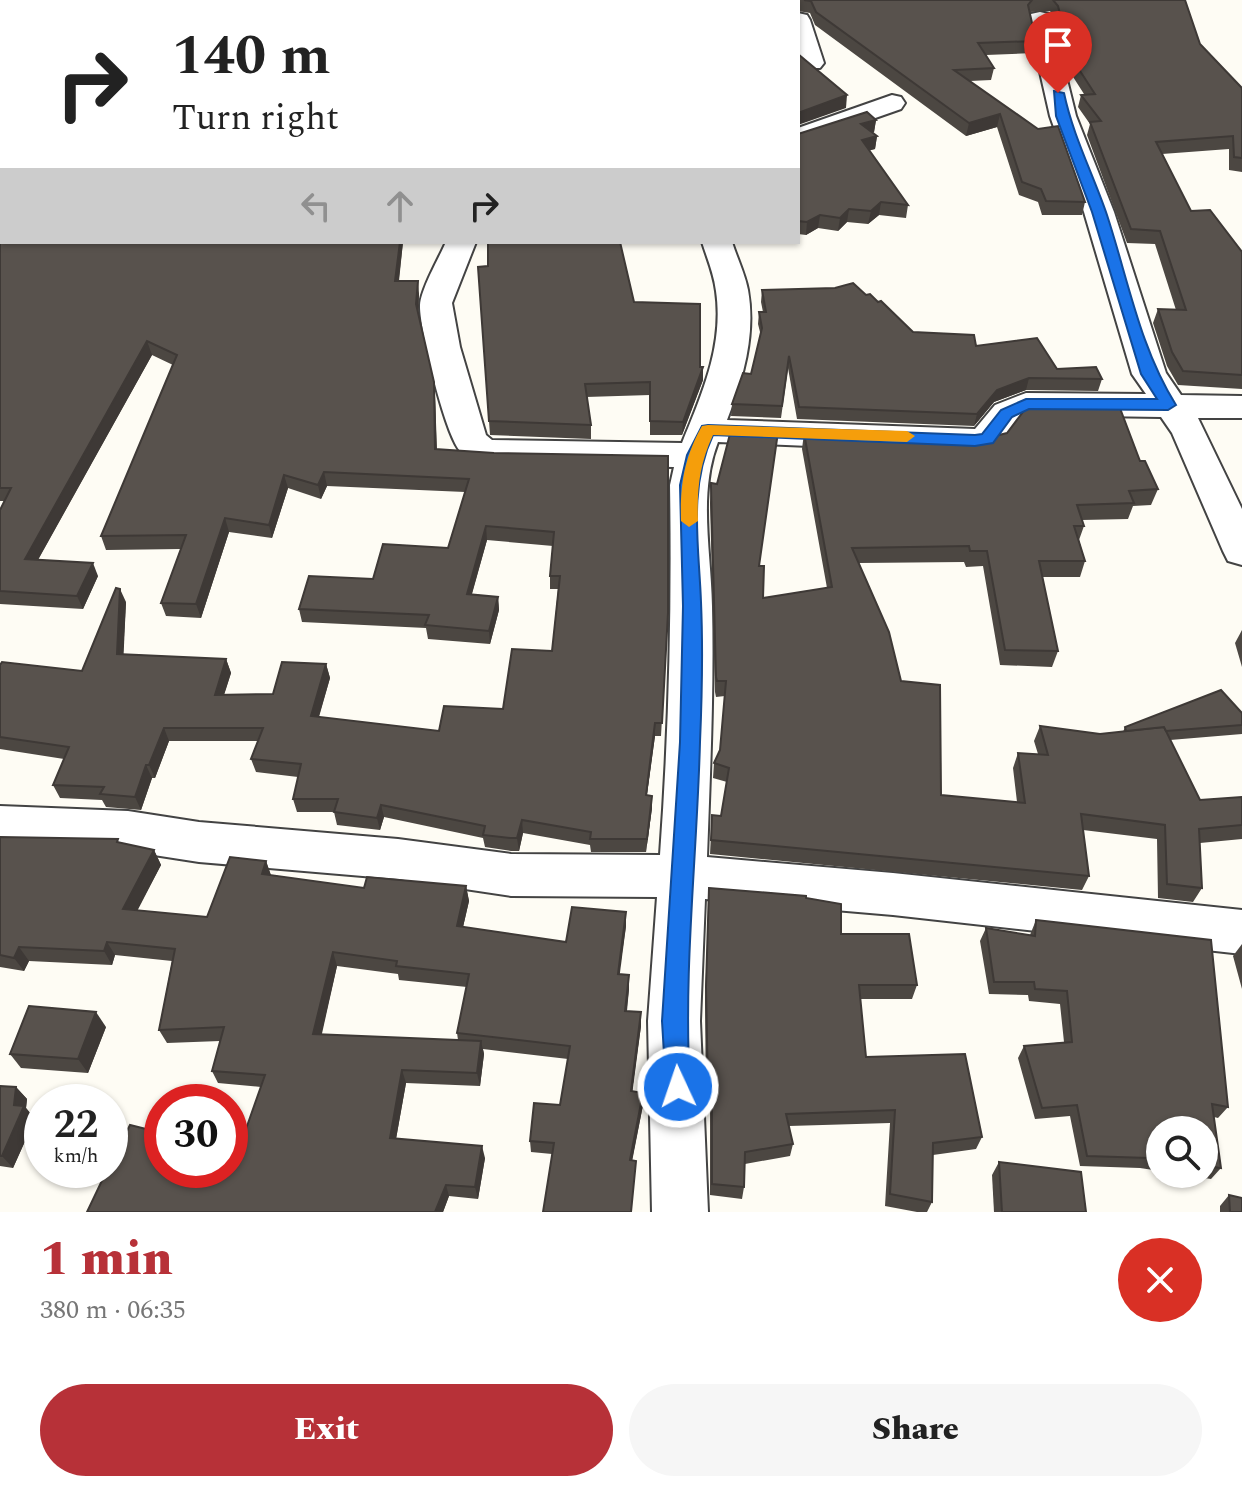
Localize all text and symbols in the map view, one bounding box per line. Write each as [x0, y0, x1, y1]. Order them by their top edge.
pin [1024, 11, 1092, 93]
text: 140 m [172, 14, 331, 99]
icon: arrive [1036, 23, 1080, 67]
icon: right [40, 32, 144, 136]
text: Turn right [172, 91, 339, 146]
icon: left [294, 184, 338, 228]
icon: ahead [378, 184, 422, 228]
icon: right [462, 184, 506, 228]
position arrow [636, 1045, 720, 1129]
speed limit sign: 30 [144, 1084, 248, 1188]
text: 22 [54, 1095, 98, 1156]
map controls [1146, 1116, 1218, 1188]
button: search [1146, 1116, 1218, 1188]
text: km/h [54, 1141, 99, 1171]
text: 1 min [40, 1223, 173, 1296]
button: close [1118, 1238, 1202, 1322]
text: 380 m · 06:35 [40, 1290, 186, 1330]
button: Exit [40, 1384, 613, 1476]
button: Share [629, 1384, 1202, 1476]

